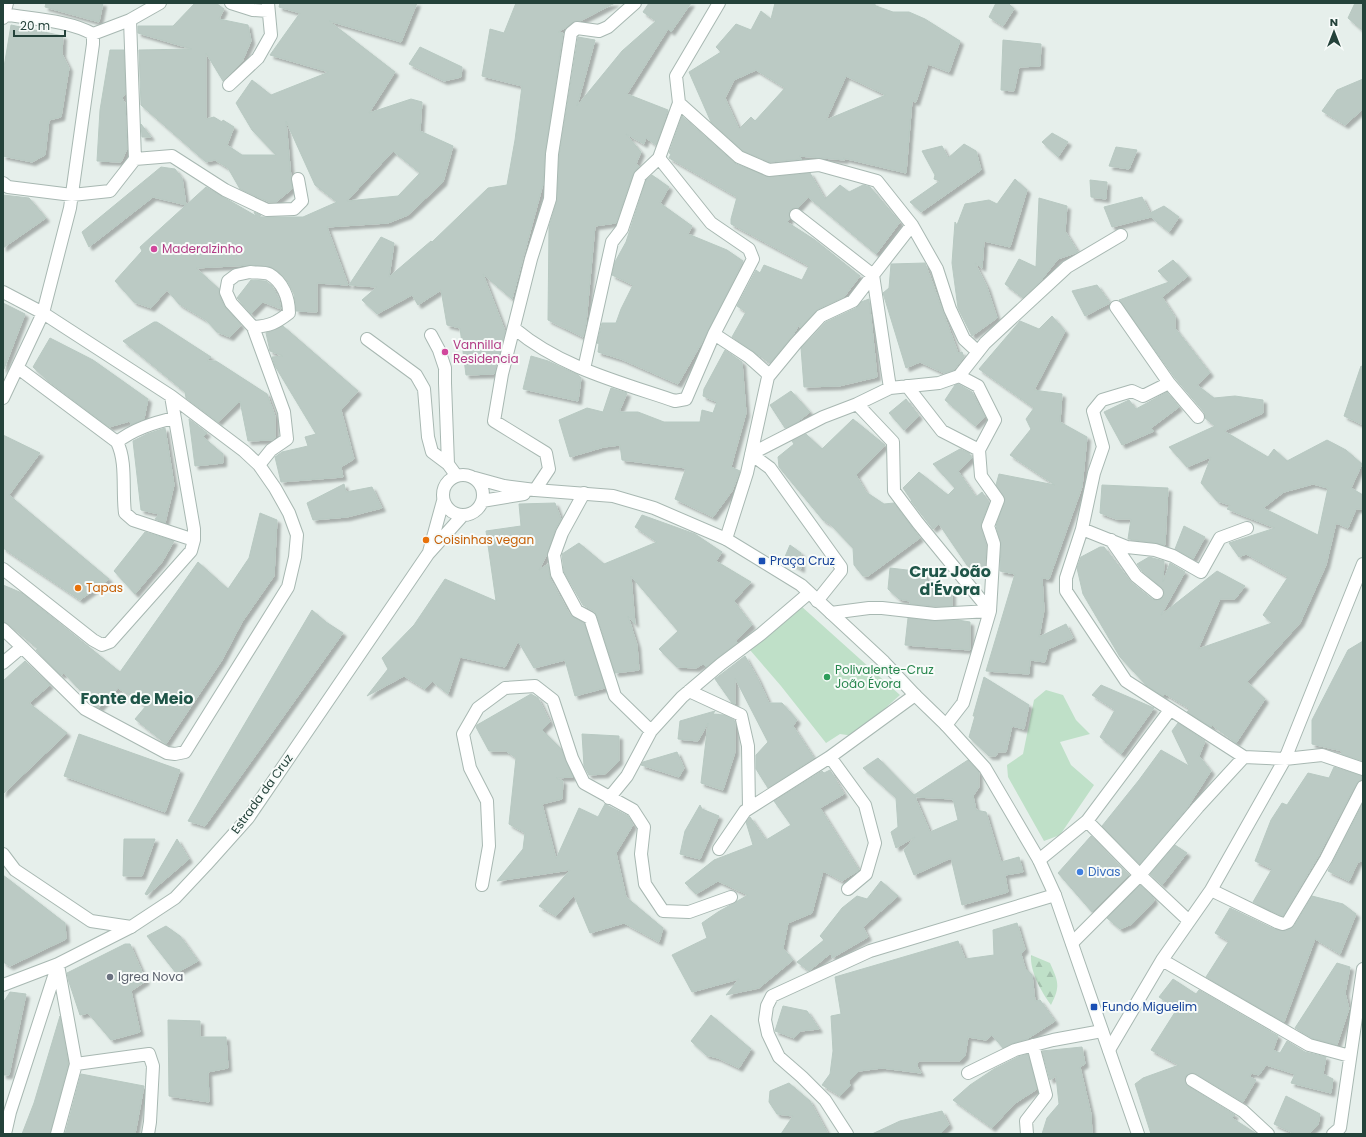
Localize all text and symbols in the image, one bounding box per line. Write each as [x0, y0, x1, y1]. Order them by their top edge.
scale bar [14, 12, 65, 38]
north arrow [1314, 12, 1354, 52]
text: N [1330, 14, 1338, 30]
text: 20 m [20, 17, 50, 34]
place label: Maderalzinho [162, 240, 243, 257]
marker: Maderalzinho [149, 244, 159, 254]
place label: Vannilla Residencia [453, 336, 519, 367]
marker: Vannilla Residencia [440, 347, 450, 357]
place label: Coisinhas vegan [434, 531, 534, 548]
marker: Coisinhas vegan [421, 535, 431, 545]
place label: Praça Cruz [770, 552, 835, 569]
marker: Praça Cruz [757, 556, 767, 566]
district label: Cruz João d'Évora [909, 560, 991, 601]
place label: Tapas [86, 579, 123, 596]
marker: Tapas [73, 583, 83, 593]
place label: Polivalente-Cruz João Évora [835, 661, 934, 692]
marker: Polivalente-Cruz João Évora [822, 672, 832, 682]
district label: Fonte de Meio [80, 687, 194, 710]
street label: Estrada da Cruz [227, 750, 296, 837]
place label: Divas [1088, 863, 1121, 880]
marker: Divas [1075, 867, 1085, 877]
place label: Igrea Nova [118, 968, 183, 985]
marker: Igrea Nova [105, 972, 115, 982]
place label: Fundo Miguelim [1102, 998, 1197, 1015]
marker: Fundo Miguelim [1089, 1002, 1099, 1012]

